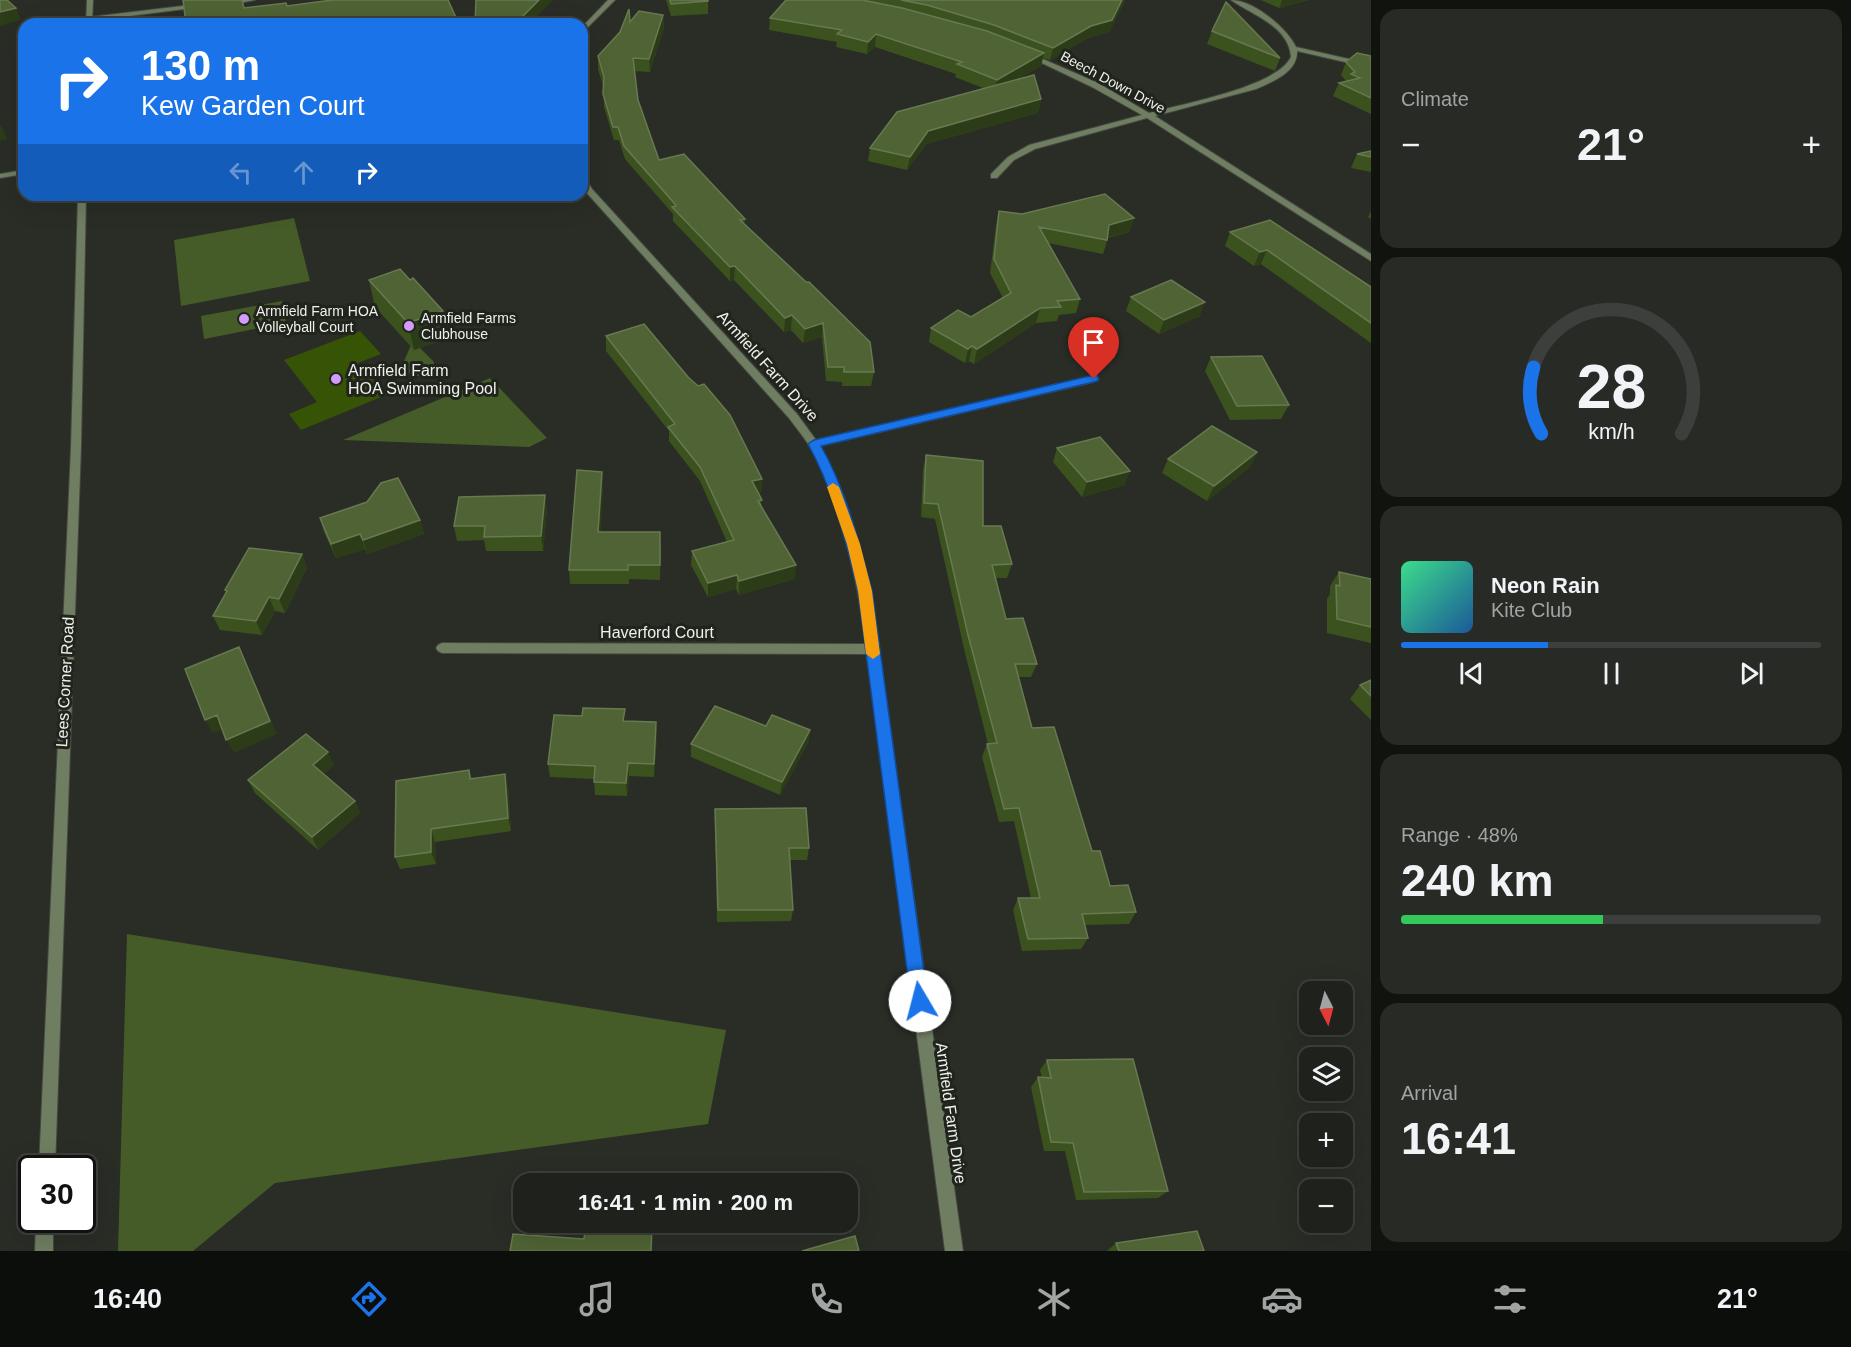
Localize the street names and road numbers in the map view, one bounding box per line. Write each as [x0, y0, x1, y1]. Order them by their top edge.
street label: Beech Down Drive [1058, 48, 1168, 116]
street label: Armfield Farm Drive [714, 307, 822, 425]
street label: Lees Corner Road [53, 616, 77, 748]
street label: Haverford Court [600, 624, 714, 641]
street label: Armfield Farm Drive [933, 1041, 969, 1185]

